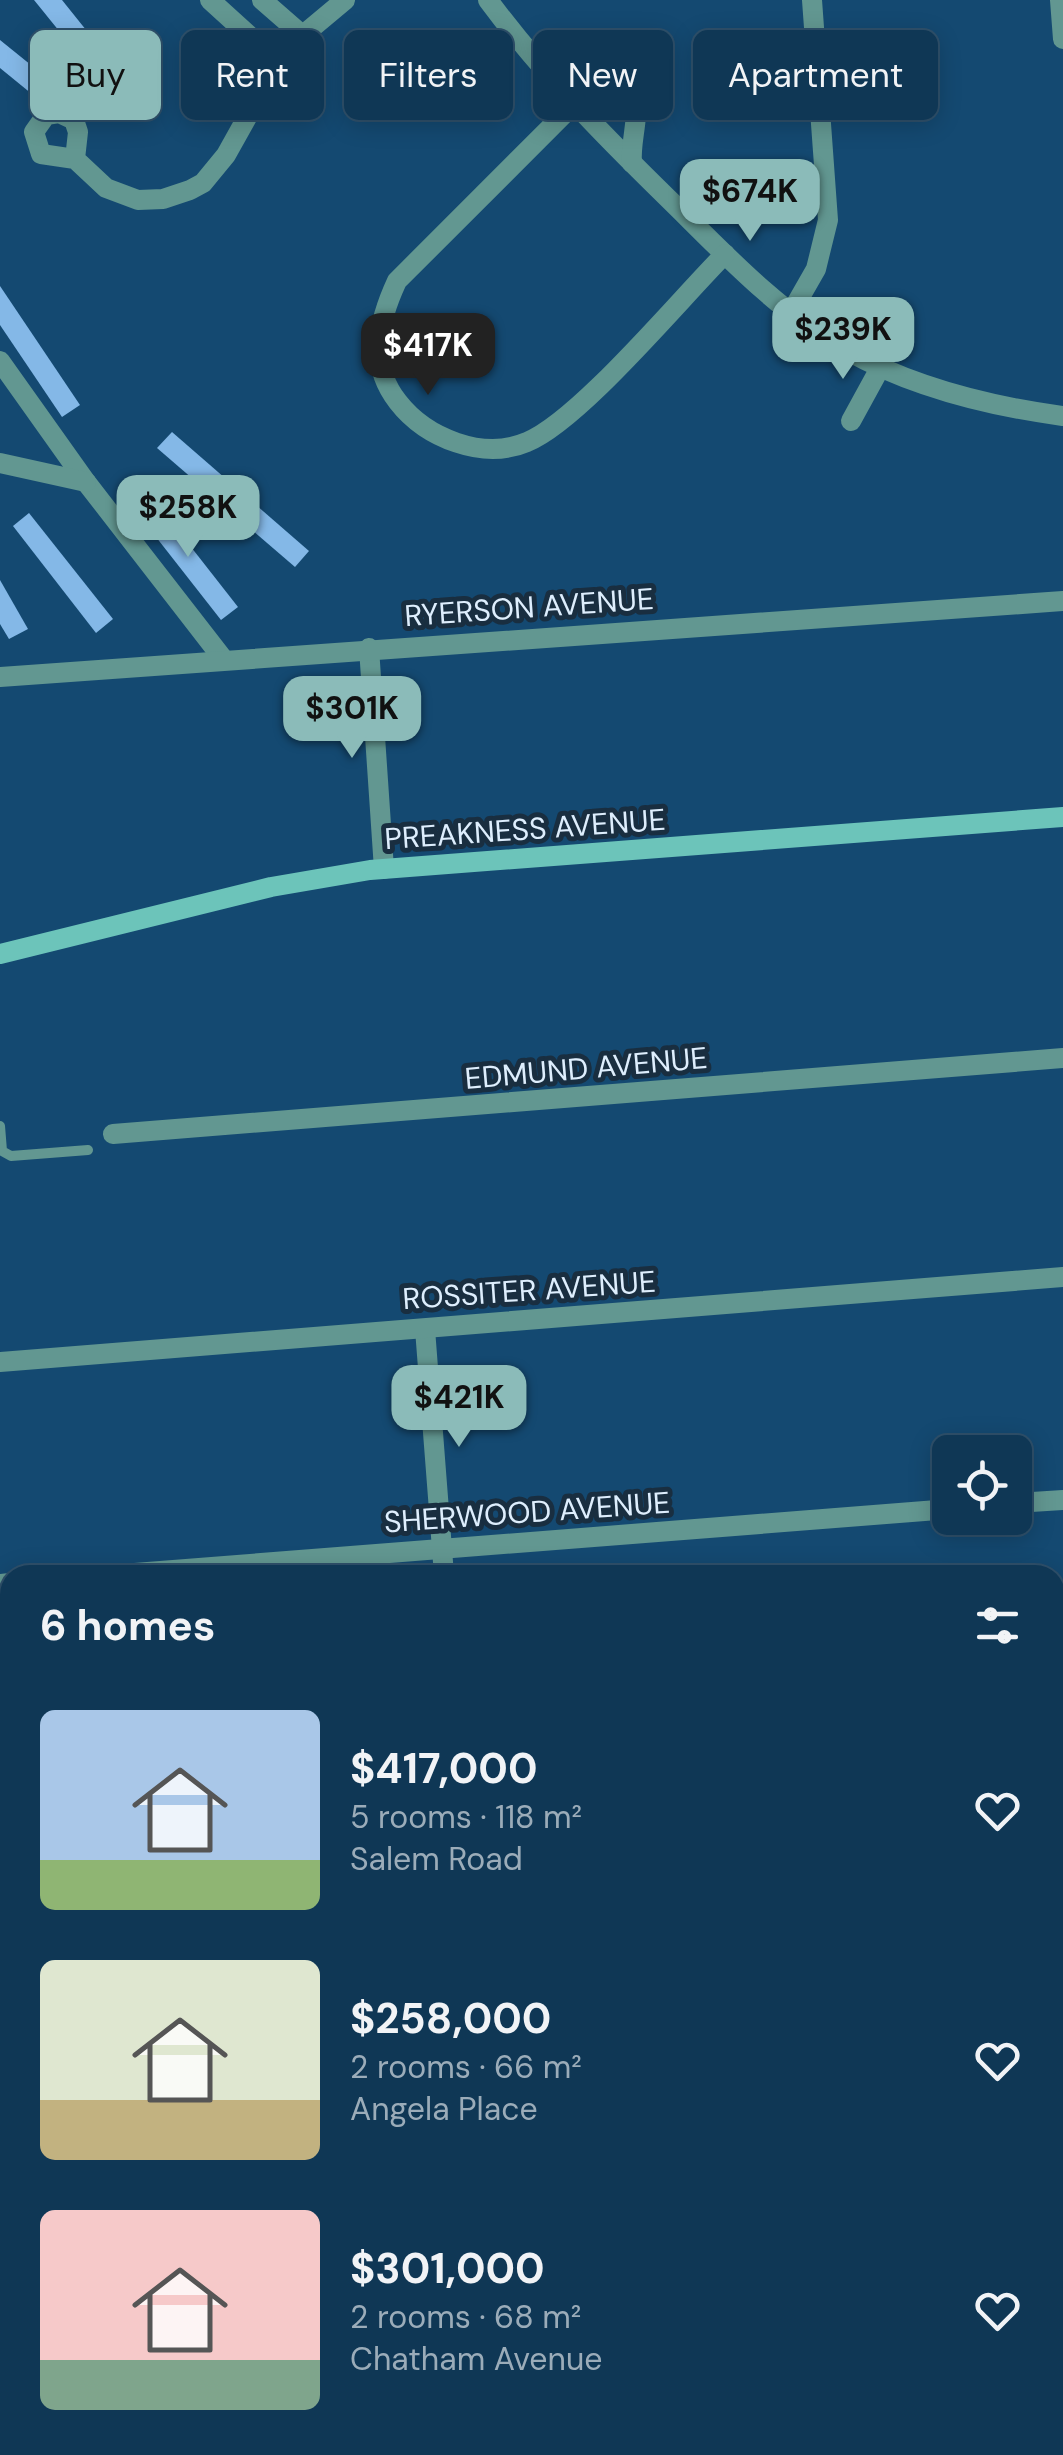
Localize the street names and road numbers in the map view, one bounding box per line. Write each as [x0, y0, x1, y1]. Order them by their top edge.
street label: RYERSON AVENUE [403, 579, 655, 635]
street label: PREAKNESS AVENUE [383, 800, 667, 858]
street label: EDMUND AVENUE [463, 1038, 709, 1098]
street label: ROSSITER AVENUE [401, 1262, 657, 1318]
street label: SHERWOOD AVENUE [383, 1483, 671, 1541]

